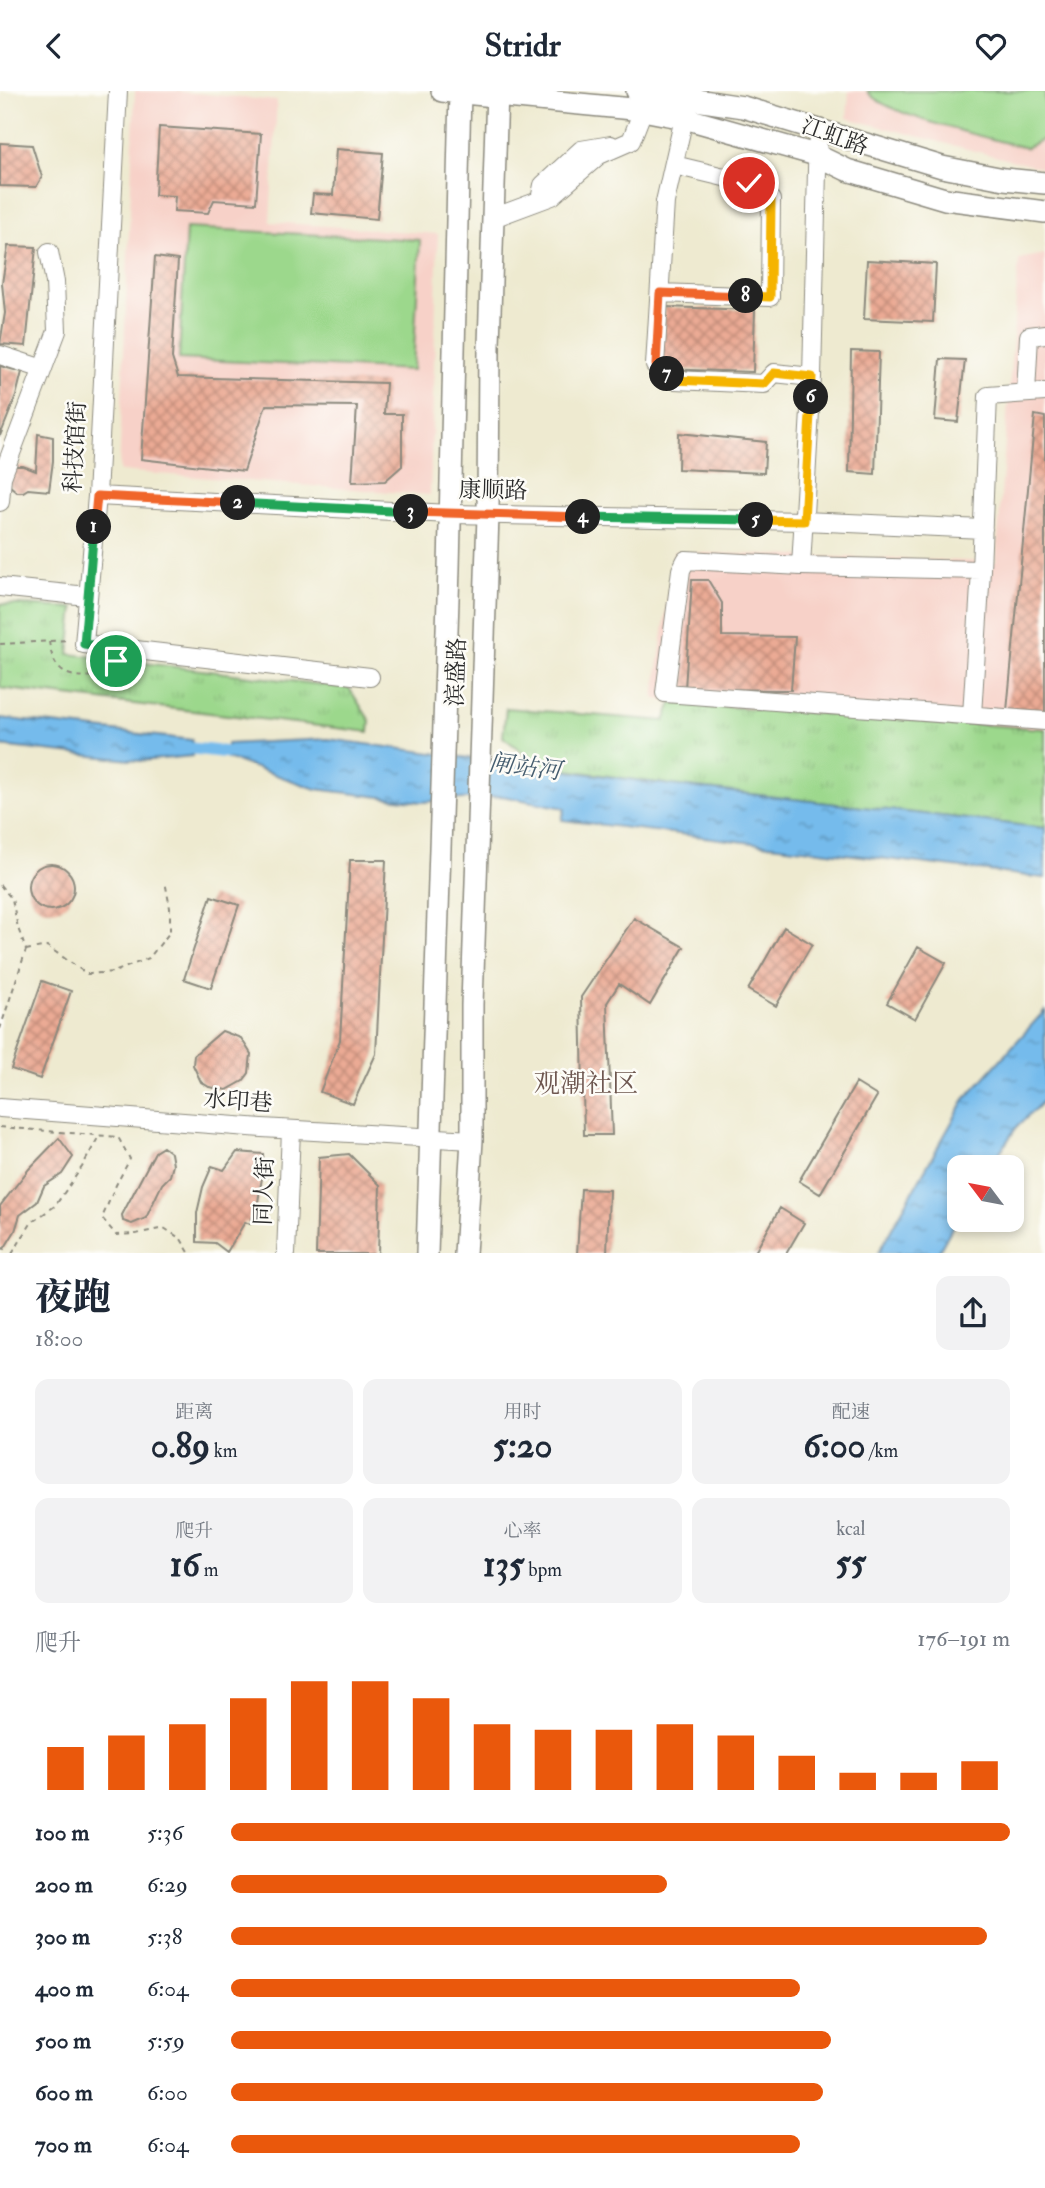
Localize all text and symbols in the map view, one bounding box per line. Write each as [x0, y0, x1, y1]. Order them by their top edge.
text: Stridr [484, 26, 561, 66]
icon: back [35, 27, 73, 65]
icon: heart [972, 27, 1010, 65]
street label: 江虹路 [798, 111, 872, 161]
pin [719, 153, 779, 213]
icon: check [730, 164, 768, 202]
pin: 8 [728, 279, 764, 313]
text: 8 [741, 283, 750, 307]
pin: 7 [650, 357, 684, 391]
text: 7 [662, 361, 671, 385]
pin: 6 [794, 379, 828, 415]
text: 6 [806, 384, 815, 408]
street label: 科技馆街 [58, 400, 92, 494]
street label: 康顺路 [458, 475, 528, 505]
pin: 2 [220, 485, 256, 521]
text: 2 [233, 490, 242, 514]
pin: 3 [394, 495, 428, 529]
text: 3 [407, 499, 414, 523]
pin: 4 [566, 499, 600, 535]
pin: 5 [738, 503, 774, 537]
text: 4 [577, 504, 588, 528]
text: 5 [751, 507, 760, 531]
pin: 1 [76, 509, 112, 544]
text: 1 [90, 514, 97, 538]
pin [86, 631, 146, 691]
street label: 滨盛路 [440, 637, 472, 707]
icon: arrive [97, 642, 135, 680]
water label: 闸站河 [487, 747, 567, 787]
district label: 观潮社区 [534, 1068, 638, 1100]
street label: 水印巷 [203, 1084, 273, 1118]
north arrow [947, 1155, 1024, 1232]
map controls [947, 1155, 1024, 1232]
street label: 同人街 [248, 1156, 280, 1226]
text: 夜跑 [35, 1274, 111, 1322]
button: share [936, 1276, 1010, 1350]
text: 18:00 [35, 1324, 83, 1353]
text: 距离 [175, 1400, 213, 1424]
text: 用时 [503, 1400, 542, 1424]
text: 配速 [832, 1400, 870, 1424]
text: 0.89 [151, 1424, 210, 1468]
text: 5:20 [493, 1424, 552, 1468]
text: 6:00 [803, 1424, 866, 1468]
text: km [210, 1439, 238, 1463]
text: /km [866, 1439, 898, 1463]
text: kcal [836, 1517, 865, 1541]
text: 爬升 [175, 1519, 213, 1543]
text: 心率 [503, 1519, 542, 1543]
text: 55 [835, 1541, 866, 1585]
text: 16 [170, 1543, 200, 1587]
text: 135 [483, 1543, 524, 1587]
text: m [200, 1558, 219, 1582]
text: bpm [524, 1558, 562, 1582]
text: 176–191 m [917, 1624, 1010, 1653]
text: 爬升 [35, 1628, 81, 1657]
text: 100 m [35, 1818, 89, 1847]
text: 5:36 [147, 1818, 183, 1847]
text: 200 m [35, 1870, 93, 1899]
text: 6:29 [147, 1870, 188, 1899]
text: 300 m [35, 1922, 90, 1951]
text: 5:38 [147, 1922, 182, 1951]
text: 400 m [35, 1974, 94, 2003]
text: 6:04 [147, 1974, 188, 2003]
text: 500 m [35, 2026, 91, 2055]
text: 5:59 [147, 2026, 185, 2055]
text: 600 m [35, 2078, 93, 2107]
text: 6:00 [147, 2078, 188, 2107]
text: 700 m [35, 2130, 92, 2159]
text: 6:04 [147, 2130, 188, 2159]

